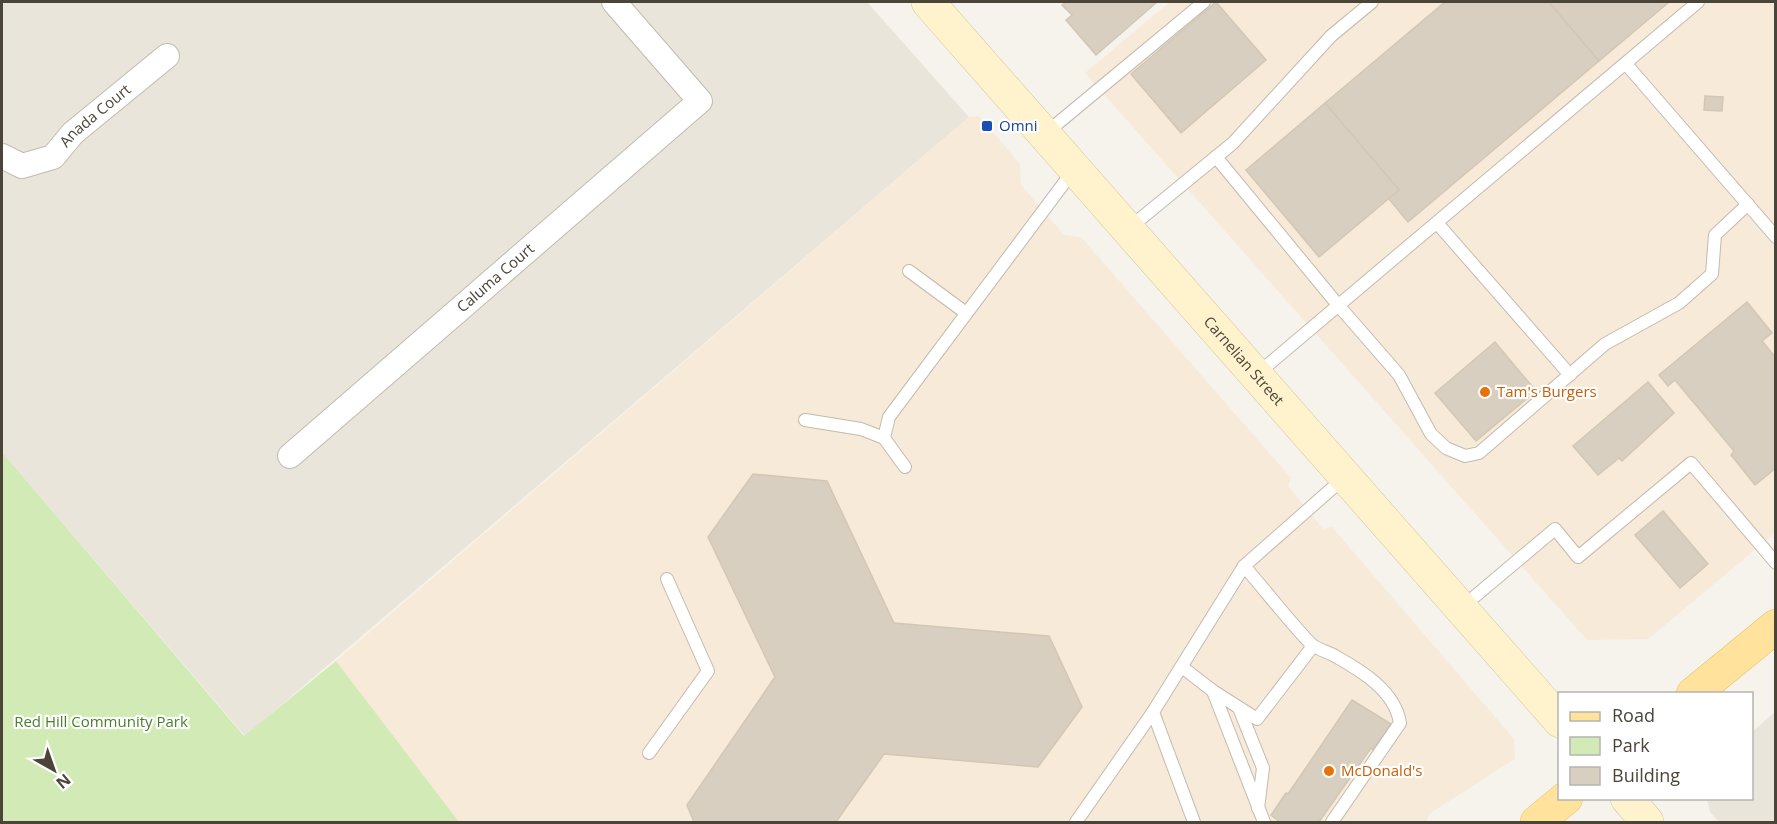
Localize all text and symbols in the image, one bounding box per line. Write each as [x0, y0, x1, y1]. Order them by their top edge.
street label: Anada Court [54, 79, 134, 151]
place label: Omni [999, 115, 1038, 135]
marker: Omni [980, 119, 994, 133]
street label: Caluma Court [452, 238, 538, 316]
street label: Carnelian Street [1200, 311, 1289, 409]
place label: Tam's Burgers [1497, 381, 1597, 401]
marker: Tam's Burgers [1478, 385, 1492, 399]
legend [1558, 692, 1753, 800]
text: Road [1612, 703, 1655, 727]
park label: Red Hill Community Park [14, 711, 188, 731]
text: Park [1612, 733, 1650, 757]
north arrow [24, 740, 84, 800]
place label: McDonald's [1341, 760, 1423, 780]
text: Building [1612, 763, 1680, 787]
marker: McDonald's [1322, 764, 1336, 778]
text: N [52, 769, 76, 794]

